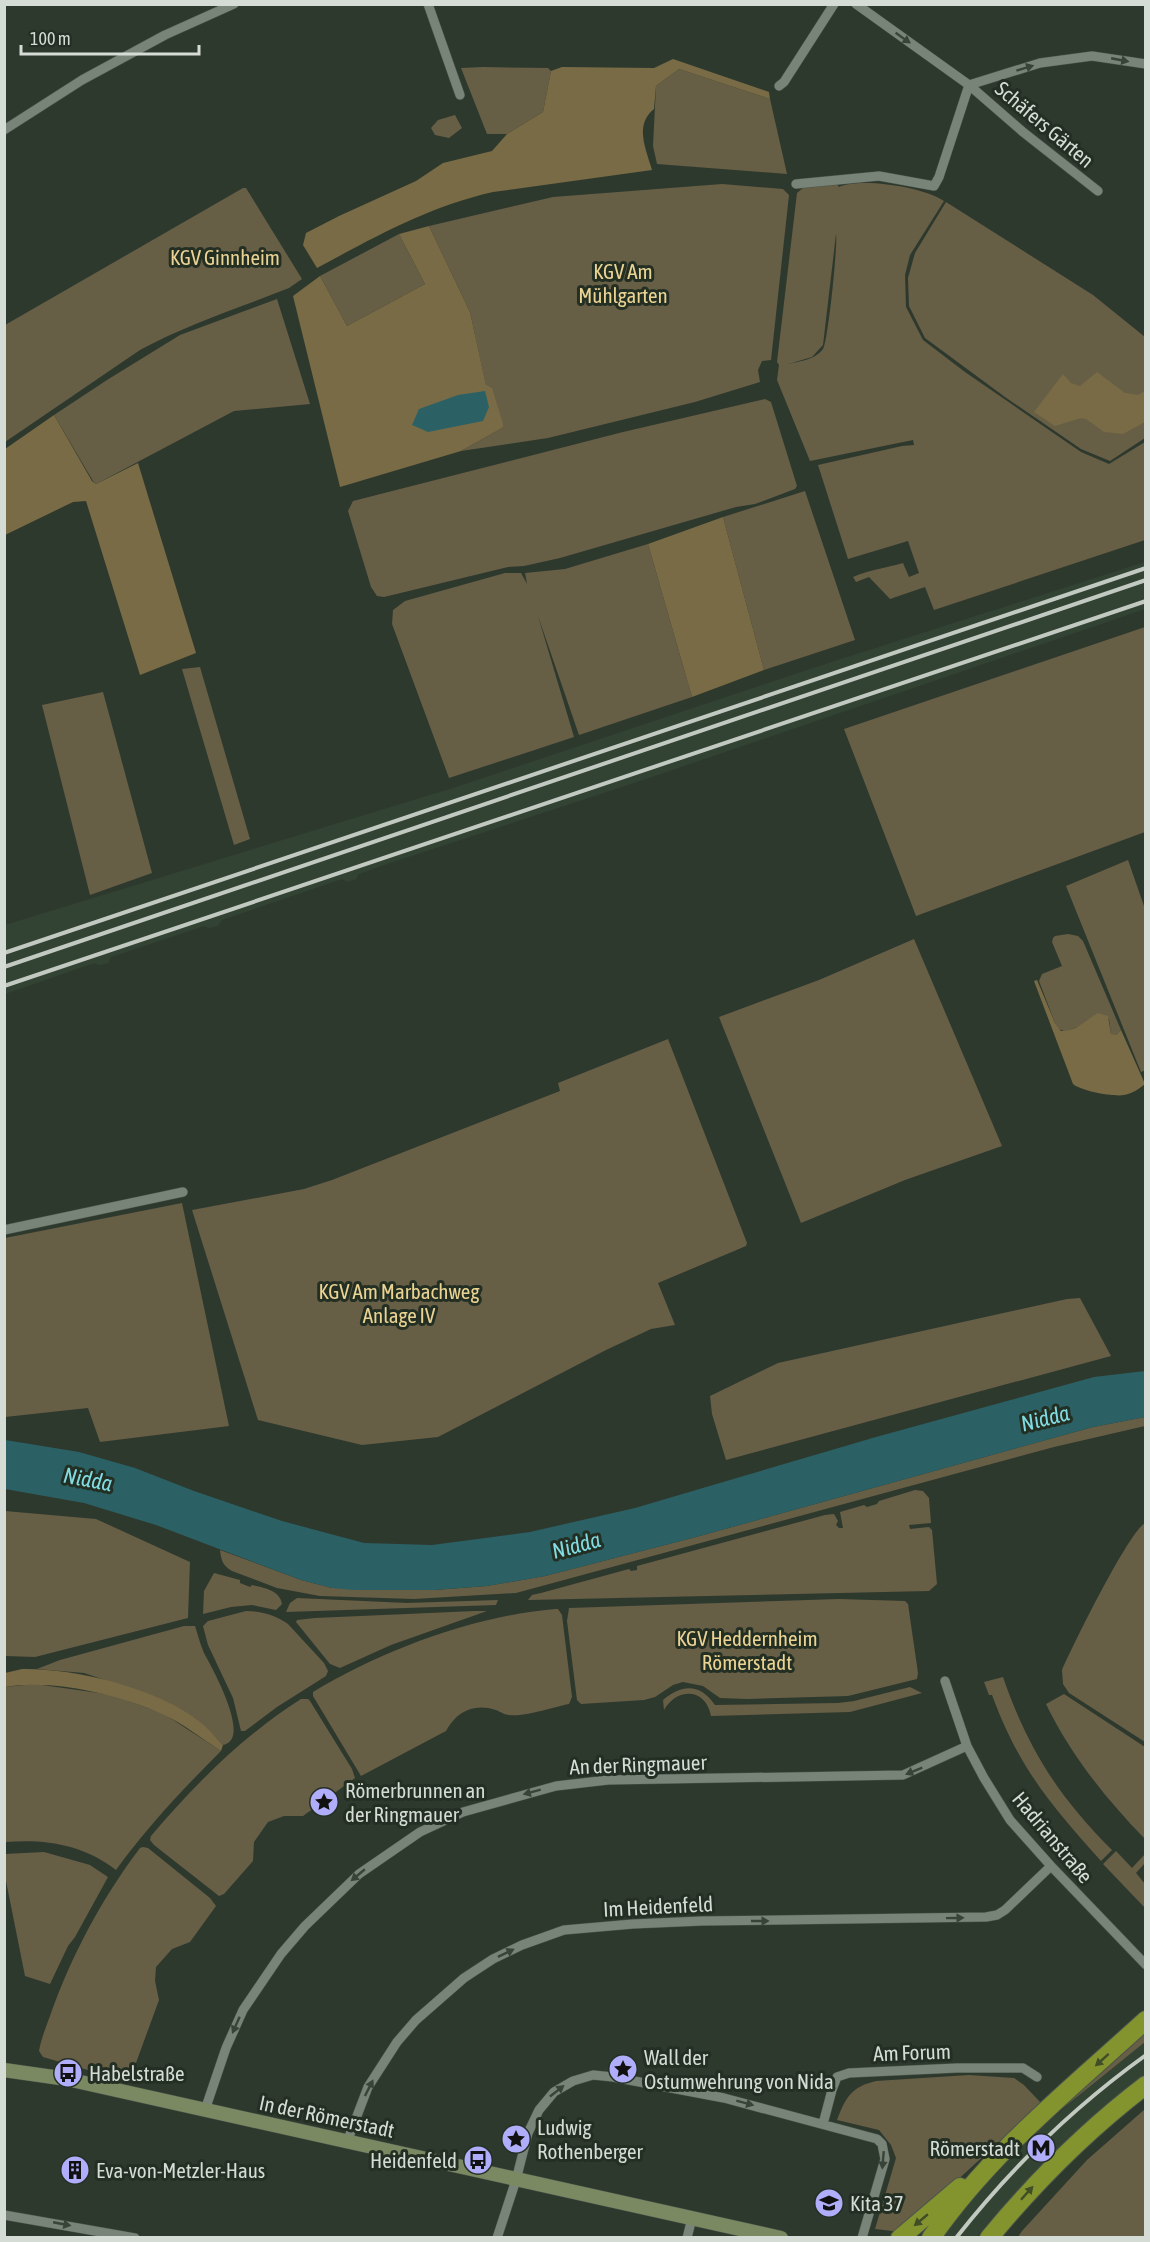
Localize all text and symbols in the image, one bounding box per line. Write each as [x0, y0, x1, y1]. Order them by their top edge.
scale bar [21, 18, 200, 56]
text: 100 m [30, 28, 71, 49]
one-way arrow [895, 32, 911, 44]
one-way arrow [1111, 56, 1129, 66]
one-way arrow [1016, 63, 1034, 72]
street label: Schäfers Gärten [991, 76, 1099, 172]
park label: KGV Ginnheim [170, 245, 280, 269]
park label: KGV Am Mühlgarten [578, 259, 668, 307]
park label: KGV Am Marbachweg Anlage IV [319, 1279, 479, 1327]
water label: Nidda [1018, 1399, 1072, 1437]
water label: Nidda [61, 1462, 115, 1496]
water label: Nidda [549, 1526, 603, 1564]
park label: KGV Heddernheim Römerstadt [676, 1626, 818, 1674]
street label: An der Ringmauer [569, 1750, 708, 1778]
one-way arrow [905, 1766, 923, 1776]
place label: Römerbrunnen an der Ringmauer [345, 1778, 485, 1826]
place icon: Römerbrunnen an der Ringmauer [308, 1786, 340, 1818]
street label: Hadrianstraße [1008, 1787, 1098, 1887]
one-way arrow [523, 1788, 542, 1798]
one-way arrow [351, 1868, 366, 1881]
street label: Im Heidenfeld [602, 1891, 714, 1921]
one-way arrow [946, 1913, 965, 1923]
one-way arrow [751, 1916, 770, 1926]
one-way arrow [497, 1948, 514, 1957]
one-way arrow [232, 2017, 241, 2034]
street label: Am Forum [873, 2039, 951, 2065]
place label: Wall der Ostumwehrung von Nida [644, 2045, 834, 2093]
place icon: Wall der Ostumwehrung von Nida [607, 2053, 639, 2085]
one-way arrow [1095, 2053, 1110, 2066]
bus stop icon: Habelstraße [52, 2057, 84, 2089]
place label: Habelstraße [89, 2061, 184, 2085]
one-way arrow [365, 2079, 374, 2096]
one-way arrow [550, 2086, 565, 2098]
street label: In der Römerstadt [257, 2090, 397, 2142]
one-way arrow [736, 2099, 755, 2109]
place label: Ludwig Rothenberger [537, 2115, 644, 2163]
place icon: Ludwig Rothenberger [500, 2123, 532, 2155]
metro station icon: Römerstadt [1025, 2132, 1057, 2164]
place label: Römerstadt [930, 2136, 1020, 2160]
bus stop icon: Heidenfeld [462, 2144, 494, 2176]
place label: Heidenfeld [370, 2148, 457, 2172]
one-way arrow [878, 2151, 888, 2170]
building icon: Eva-von-Metzler-Haus [59, 2154, 91, 2186]
place label: Eva-von-Metzler-Haus [96, 2158, 265, 2182]
one-way arrow [1020, 2186, 1034, 2201]
school or university icon: Kita 37 [813, 2187, 845, 2219]
place label: Kita 37 [850, 2191, 904, 2215]
one-way arrow [914, 2213, 929, 2226]
one-way arrow [53, 2220, 72, 2229]

